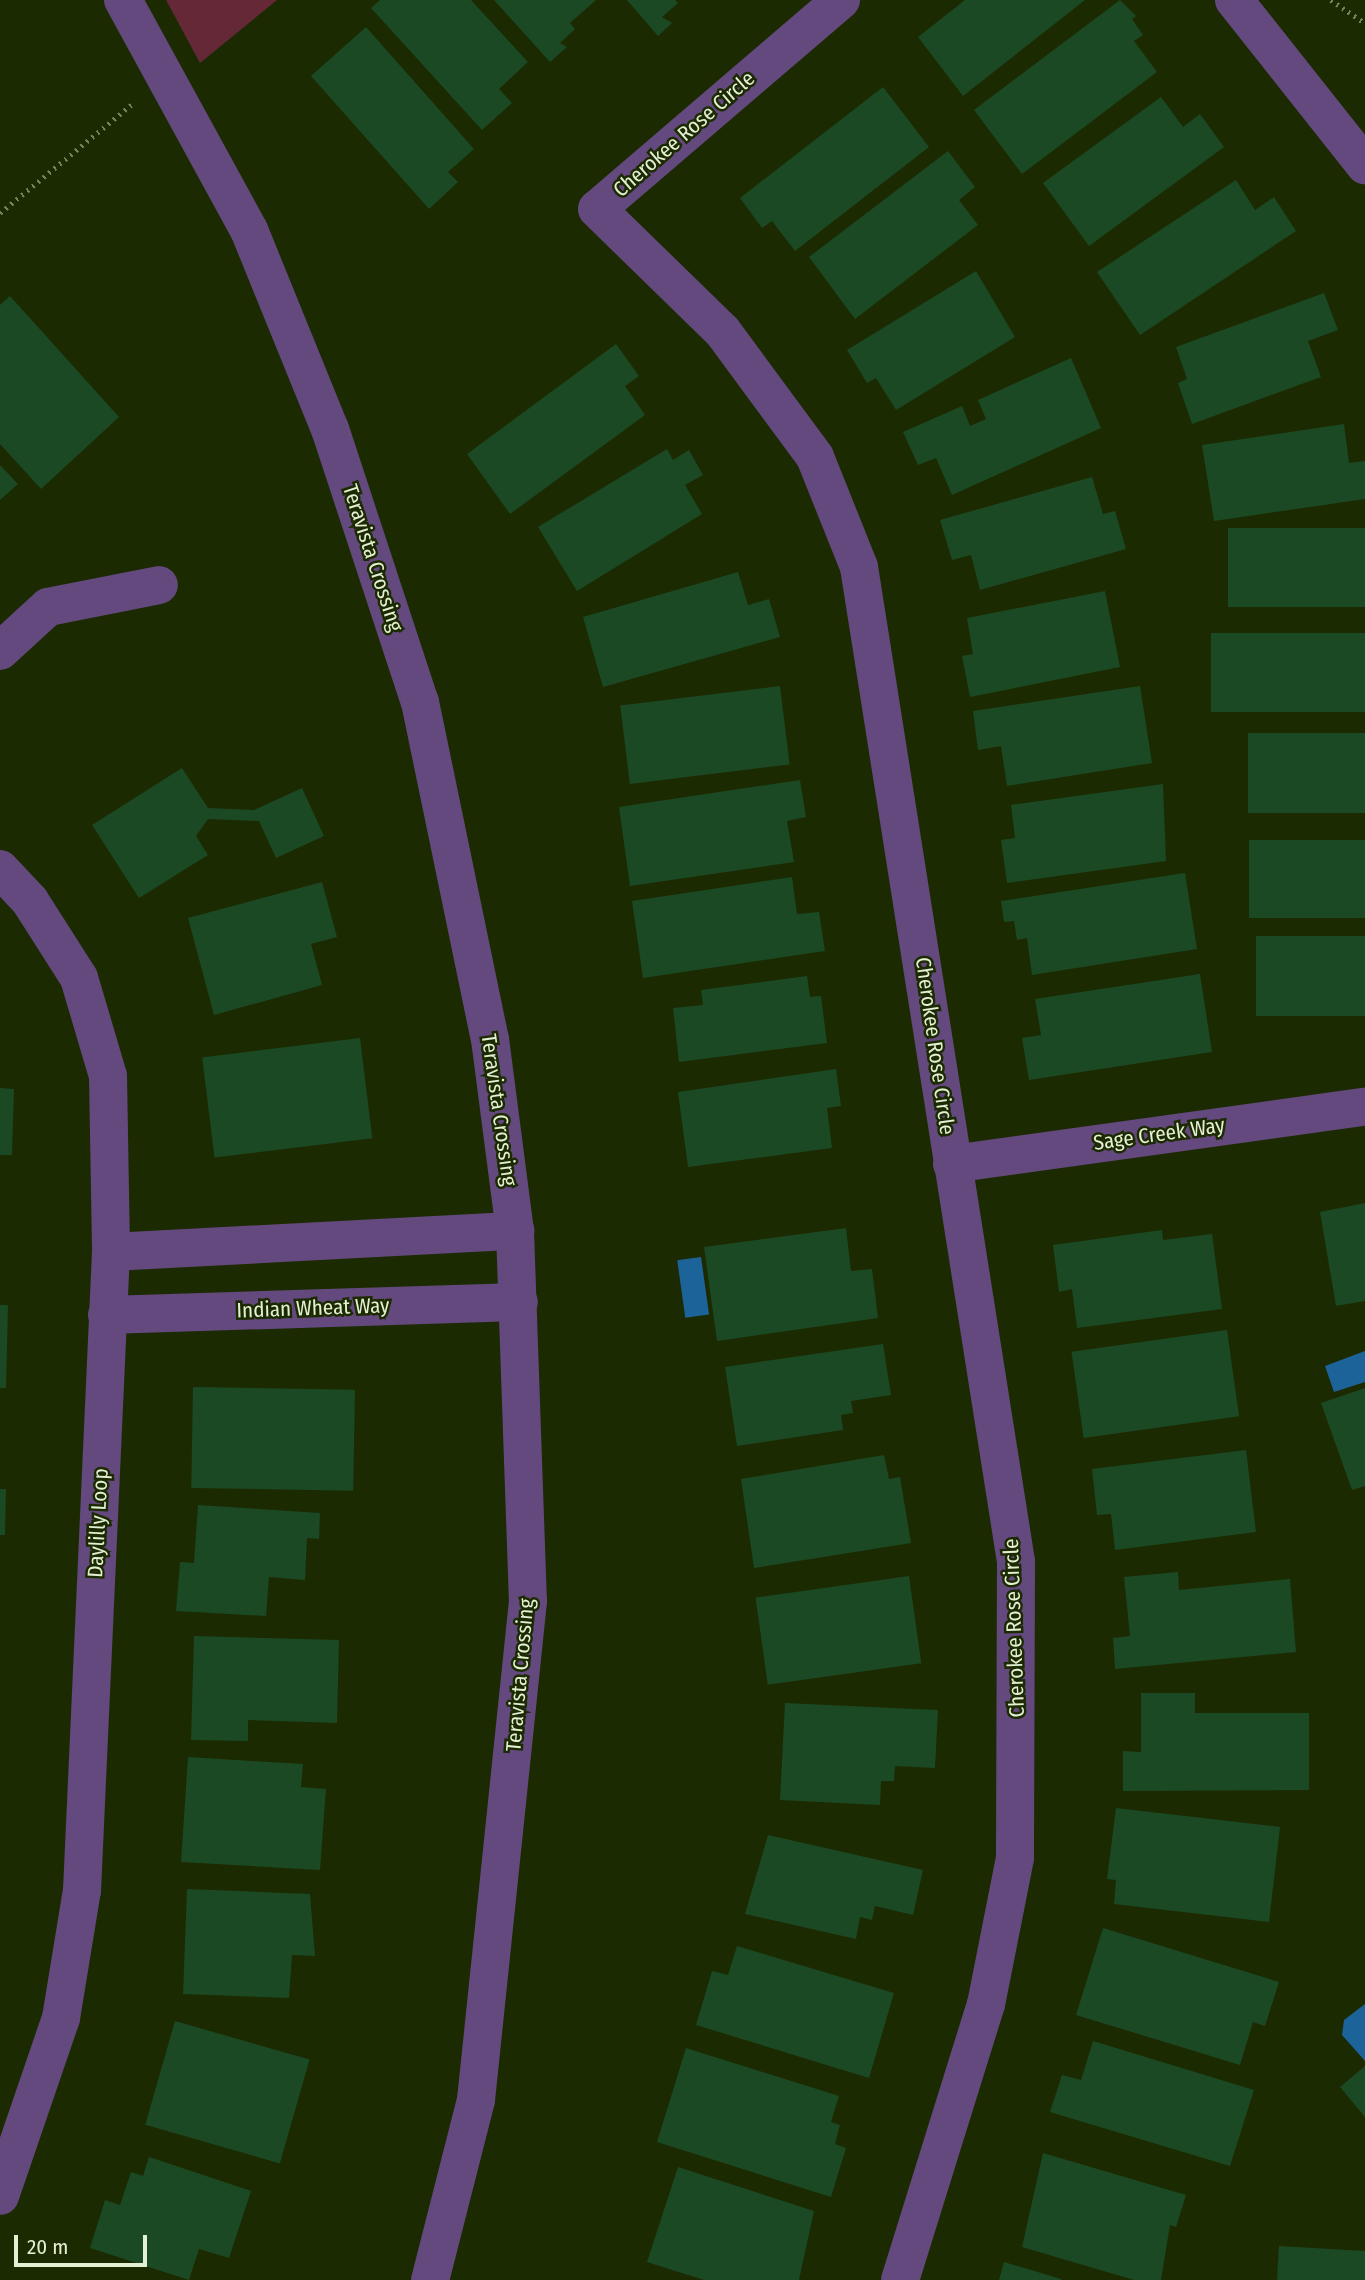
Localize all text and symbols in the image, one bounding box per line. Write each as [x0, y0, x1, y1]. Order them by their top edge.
street label: Cherokee Rose Circle [608, 66, 760, 202]
street label: Teravista Crossing [337, 481, 409, 635]
street label: Cherokee Rose Circle [910, 956, 960, 1136]
street label: Teravista Crossing [476, 1032, 522, 1188]
street label: Sage Creek Way [1092, 1112, 1226, 1156]
street label: Indian Wheat Way [236, 1293, 390, 1323]
street label: Daylilly Loop [83, 1468, 113, 1578]
street label: Cherokee Rose Circle [998, 1538, 1030, 1718]
street label: Teravista Crossing [501, 1598, 539, 1752]
scale bar [18, 2220, 150, 2264]
text: 20 m [27, 2234, 68, 2260]

